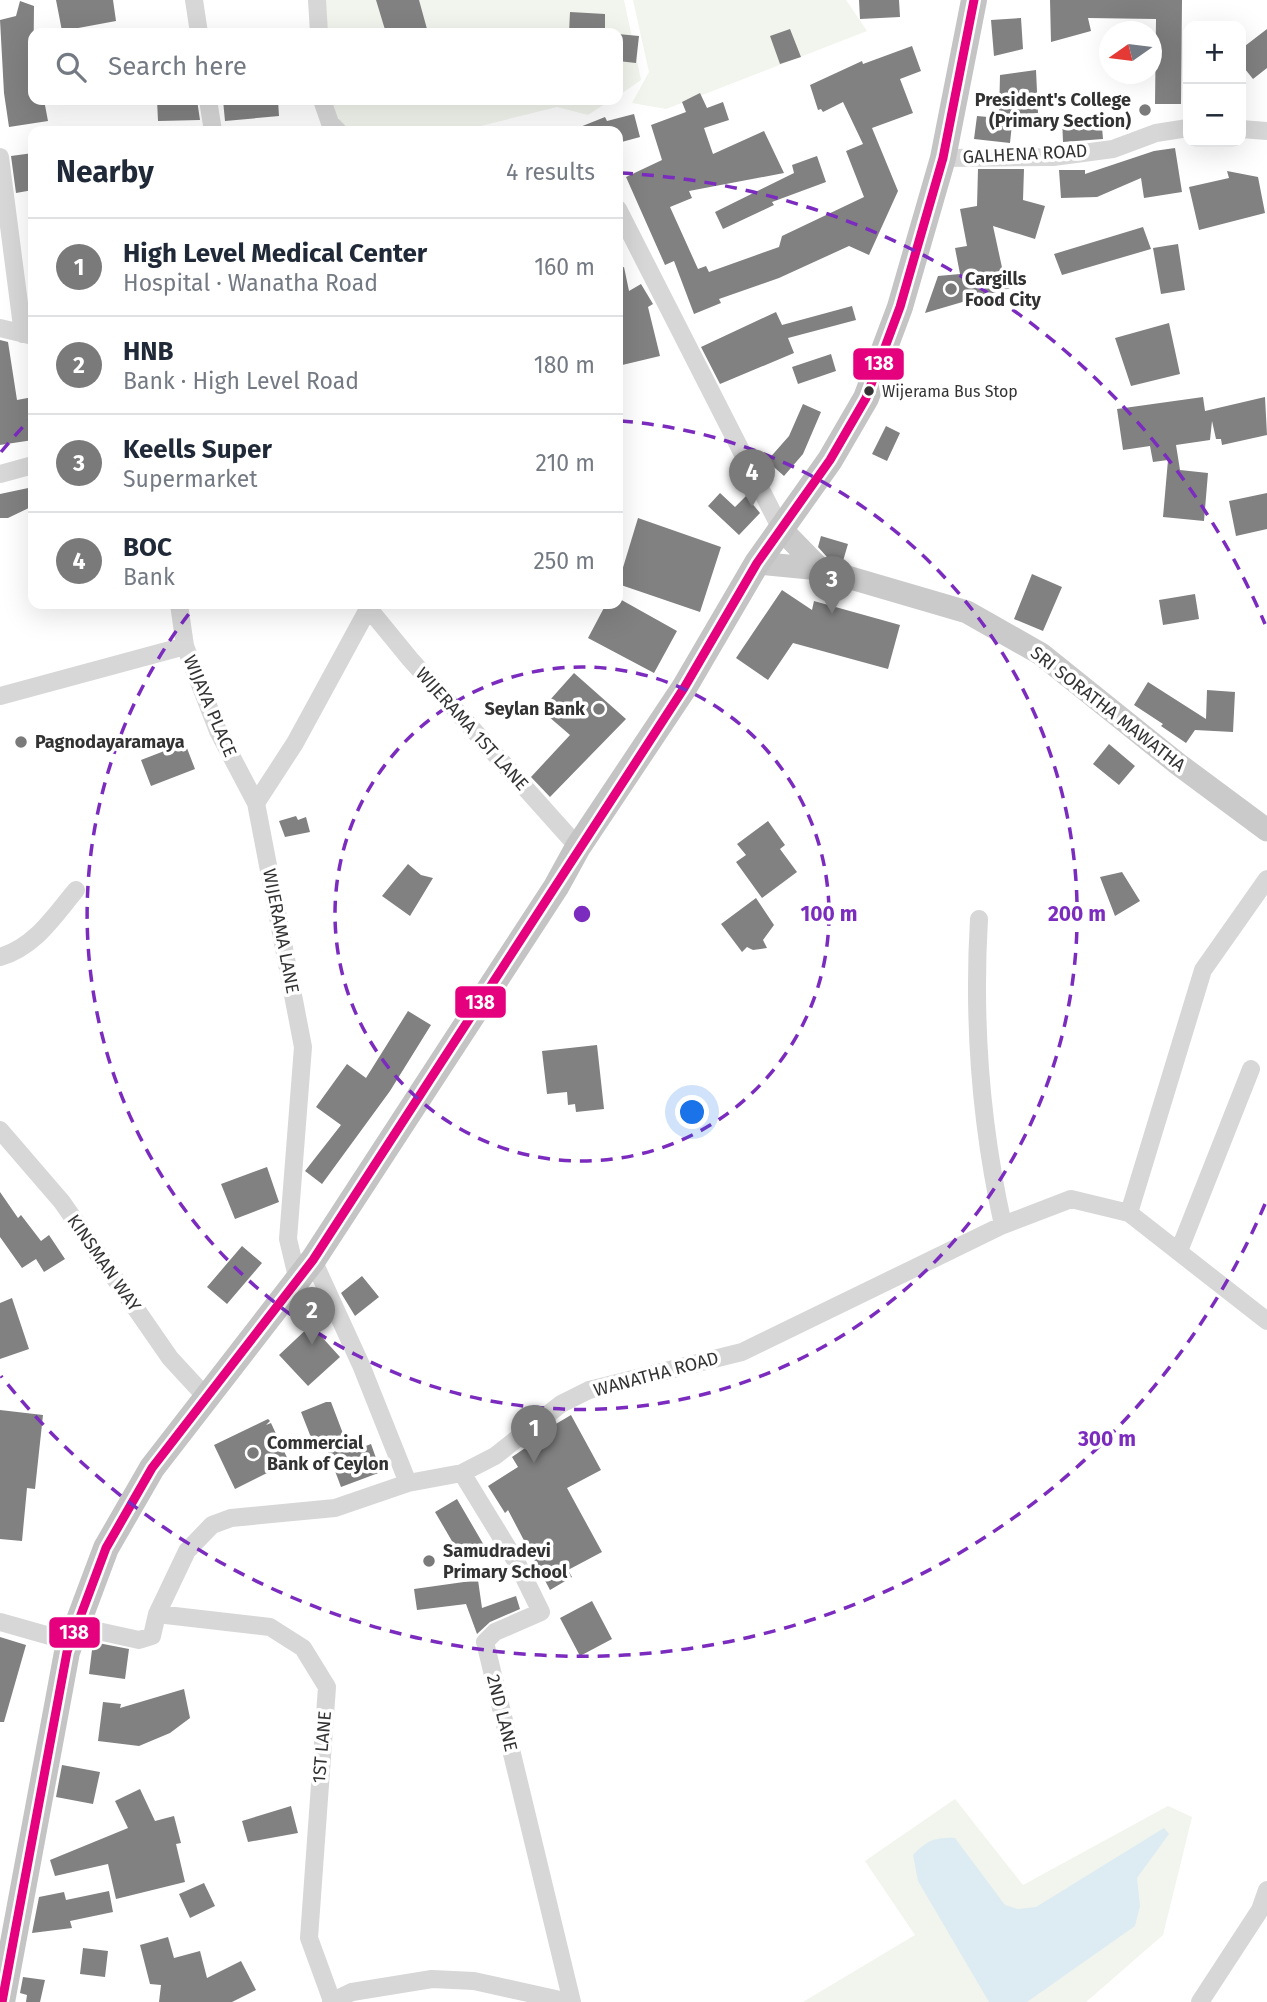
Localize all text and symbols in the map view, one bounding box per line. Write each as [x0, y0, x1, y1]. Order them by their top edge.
north arrow [1099, 21, 1162, 84]
map controls [1183, 21, 1246, 147]
button: + [1183, 21, 1246, 84]
search box [28, 28, 623, 105]
icon: search [52, 48, 90, 86]
text: Search here [108, 51, 247, 82]
button: − [1183, 84, 1246, 147]
place label: President's College (Primary Section) [975, 89, 1131, 132]
marker: President's College (Primary Section) [1137, 102, 1153, 118]
street label: GALHENA ROAD [962, 140, 1088, 168]
text: Nearby [56, 154, 154, 190]
text: 4 results [506, 158, 595, 186]
text: High Level Medical Center [123, 238, 427, 269]
text: 1 [74, 253, 84, 281]
text: 160 m [534, 253, 595, 281]
place label: Cargills Food City [965, 268, 1042, 311]
text: Hospital · Wanatha Road [123, 269, 378, 297]
marker: Cargills Food City [943, 281, 959, 297]
text: HNB [123, 336, 174, 367]
line badge: 138 [852, 347, 905, 381]
text: 2 [73, 351, 85, 379]
text: 180 m [534, 351, 595, 379]
text: 138 [864, 352, 894, 375]
text: Bank · High Level Road [123, 367, 359, 395]
place label: Wijerama Bus Stop [882, 382, 1018, 401]
marker: Wijerama Bus Stop [862, 384, 876, 398]
text: Keells Super [123, 434, 272, 465]
text: 3 [73, 449, 85, 477]
text: 210 m [536, 449, 595, 477]
pin: 4 [729, 449, 775, 507]
text: Supermarket [123, 465, 258, 493]
text: BOC [123, 532, 172, 563]
text: 4 [73, 547, 86, 575]
text: 250 m [533, 547, 595, 575]
pin: 3 [809, 556, 855, 614]
text: Bank [123, 563, 175, 591]
street label: SRI SORATHA MAWATHA [1026, 642, 1190, 777]
street label: WIJAYA PLACE [179, 652, 241, 760]
street label: WIJERAMA 1ST LANE [411, 663, 533, 795]
place label: Seylan Bank [485, 698, 586, 720]
marker: Seylan Bank [591, 701, 607, 717]
place label: Pagnodayaramaya [35, 731, 185, 753]
marker: Pagnodayaramaya [13, 734, 29, 750]
street label: WIJERAMA LANE [258, 867, 304, 995]
text: 100 m [800, 901, 858, 927]
text: 200 m [1048, 901, 1106, 927]
centre of rings [570, 902, 594, 926]
line badge: 138 [454, 985, 507, 1019]
text: 138 [465, 991, 495, 1014]
your location [675, 1095, 709, 1129]
street label: KINSMAN WAY [62, 1210, 146, 1316]
pin: 2 [289, 1287, 335, 1345]
street label: WANATHA ROAD [591, 1347, 721, 1401]
pin: 1 [511, 1405, 557, 1463]
text: 300 m [1077, 1426, 1136, 1452]
place label: Commercial Bank of Ceylon [267, 1432, 389, 1475]
marker: Commercial Bank of Ceylon [245, 1445, 261, 1461]
place label: Samudradevi Primary School [443, 1540, 568, 1583]
marker: Samudradevi Primary School [421, 1553, 437, 1569]
line badge: 138 [48, 1616, 101, 1649]
text: 138 [59, 1621, 89, 1644]
street label: 2ND LANE [482, 1672, 522, 1754]
street label: 1ST LANE [308, 1710, 336, 1784]

